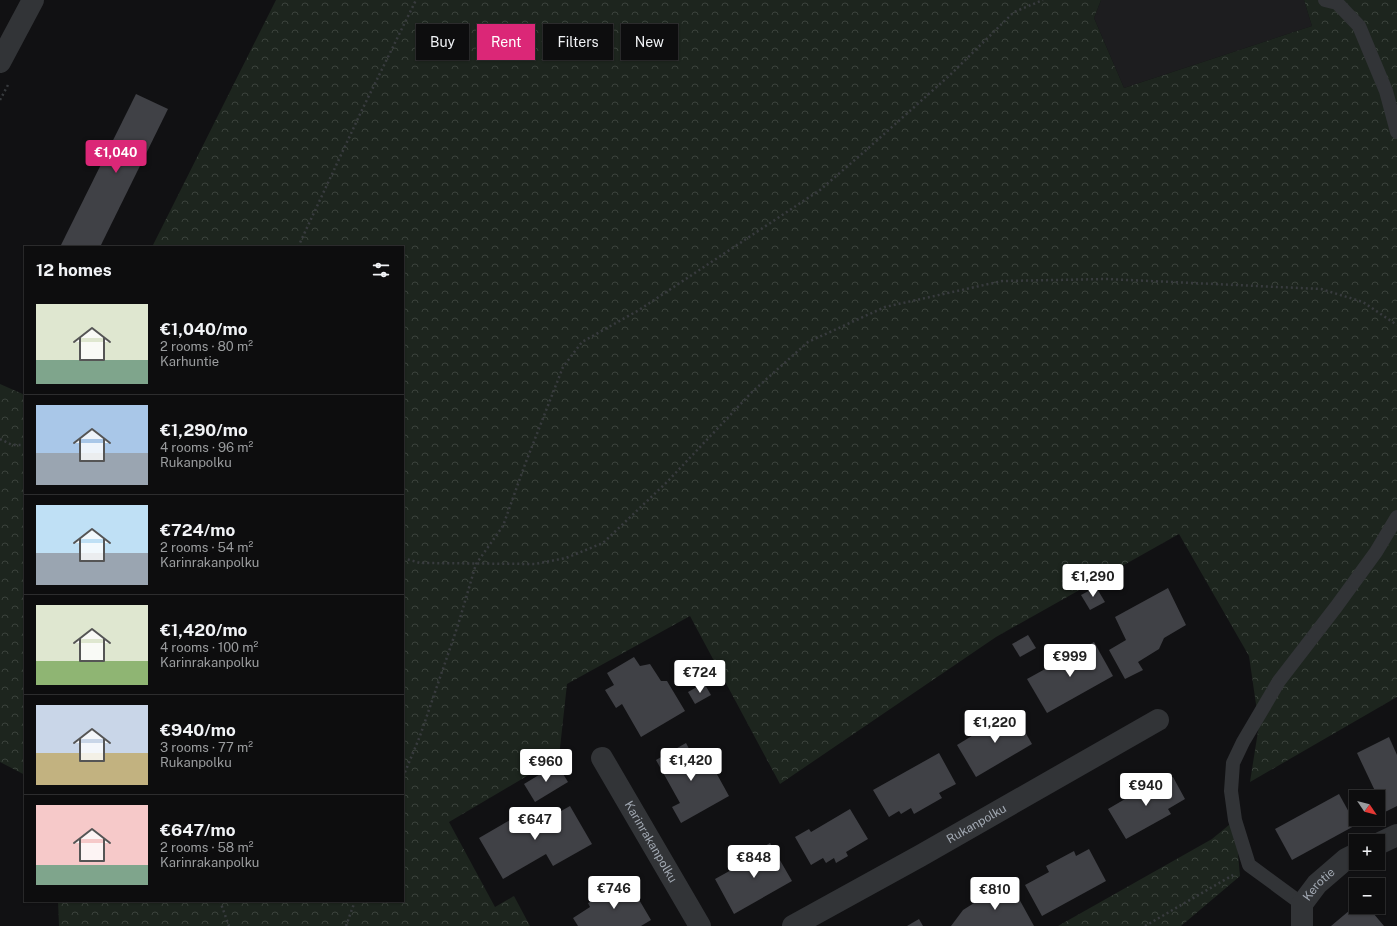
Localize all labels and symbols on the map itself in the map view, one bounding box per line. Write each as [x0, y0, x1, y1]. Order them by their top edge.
pin: €1,040 [83, 140, 149, 174]
pin: €1,290 [1060, 564, 1126, 598]
pin: €999 [1046, 644, 1094, 678]
pin: €724 [676, 660, 724, 694]
pin: €1,220 [962, 710, 1028, 744]
pin: €1,420 [658, 748, 724, 782]
pin: €960 [522, 749, 570, 783]
pin: €940 [1122, 773, 1170, 807]
north arrow [1349, 790, 1385, 826]
street label: Karinrakanpolku [622, 799, 680, 885]
street label: Rukanpolku [944, 801, 1009, 846]
pin: €647 [511, 807, 559, 841]
pin: €848 [730, 845, 778, 879]
street label: Kerotie [1300, 865, 1338, 904]
pin: €746 [590, 876, 638, 910]
pin: €810 [971, 877, 1019, 911]

